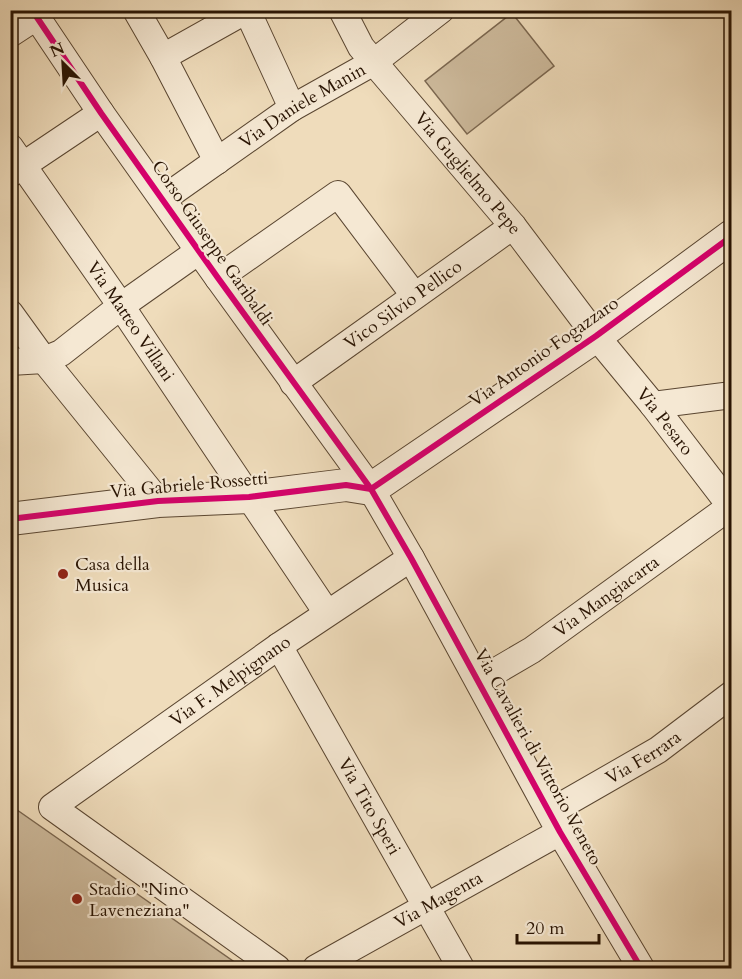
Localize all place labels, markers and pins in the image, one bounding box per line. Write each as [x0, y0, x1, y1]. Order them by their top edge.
place label: Casa della Musica [75, 552, 150, 598]
marker: Casa della Musica [56, 567, 70, 581]
place label: Stadio "Nino Laveneziana" [89, 877, 190, 923]
marker: Stadio "Nino Laveneziana" [70, 892, 84, 906]

